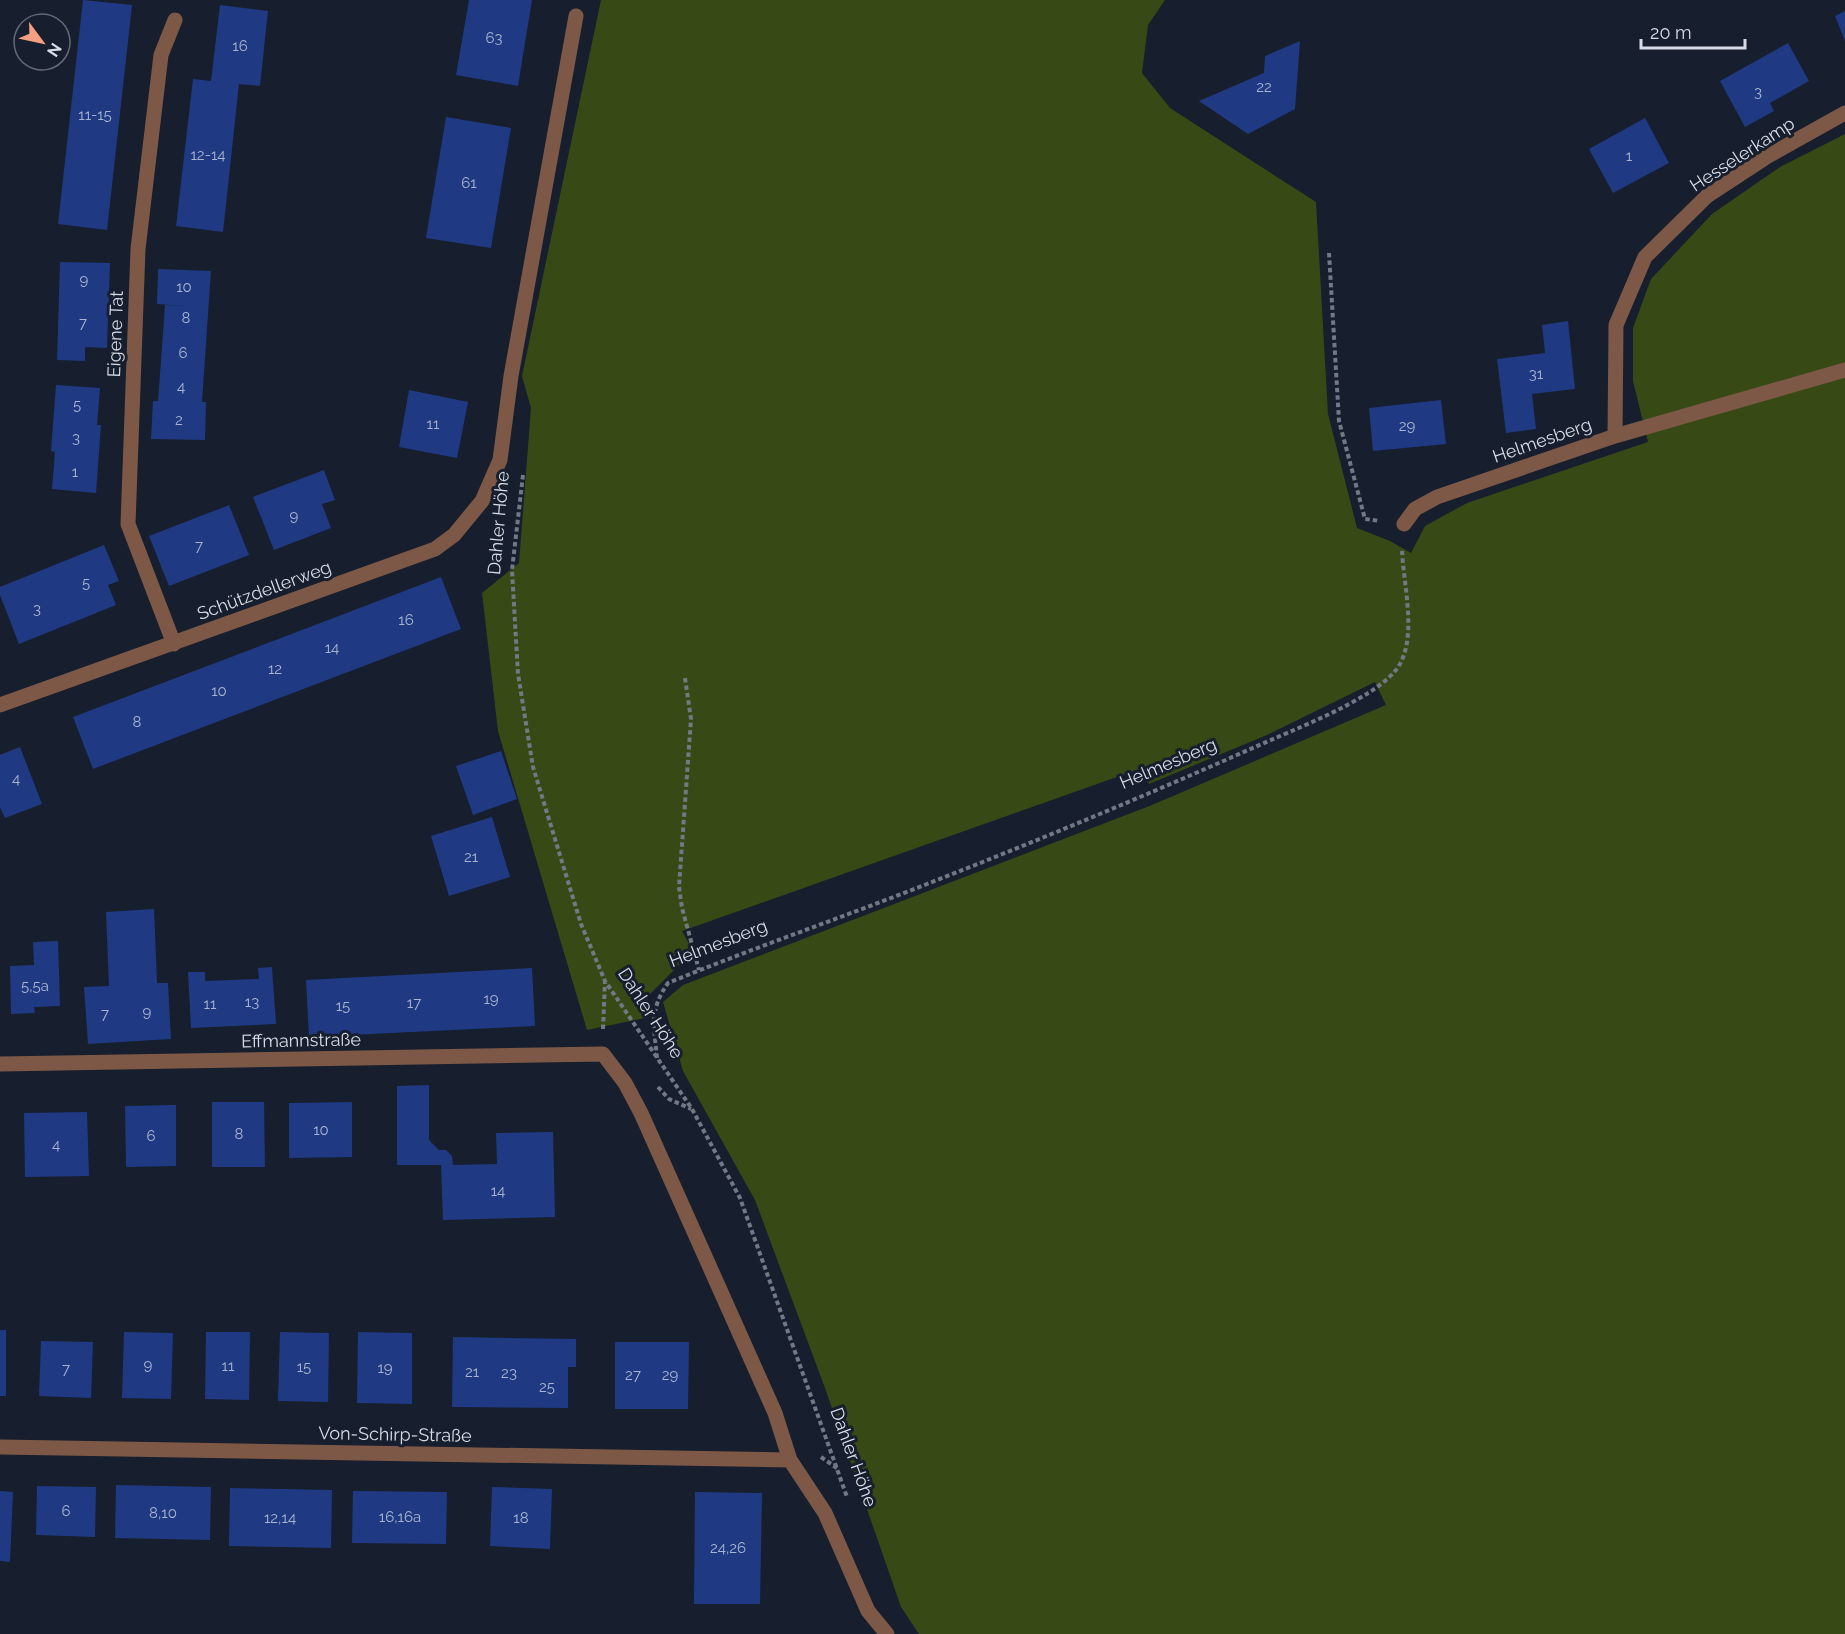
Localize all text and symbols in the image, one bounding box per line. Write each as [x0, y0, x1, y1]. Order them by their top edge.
north arrow [12, 12, 72, 72]
scale bar [1641, 12, 1744, 50]
text: 20 m [1650, 22, 1692, 43]
house number: 63 [485, 29, 503, 47]
house number: 16 [232, 37, 248, 55]
text: N [43, 40, 65, 60]
house number: 22 [1256, 78, 1272, 96]
house number: 3 [1754, 83, 1762, 101]
house number: 11-15 [78, 106, 112, 124]
street label: Hesselerkamp [1686, 112, 1798, 196]
house number: 12-14 [190, 146, 226, 164]
house number: 1 [1626, 147, 1633, 165]
house number: 61 [461, 174, 477, 192]
house number: 9 [80, 271, 89, 289]
house number: 10 [176, 278, 192, 296]
street label: Eigene Tat [103, 290, 127, 378]
house number: 8 [182, 309, 191, 327]
house number: 7 [79, 314, 87, 332]
house number: 6 [178, 344, 188, 362]
house number: 31 [1529, 365, 1544, 383]
house number: 4 [177, 378, 185, 396]
house number: 5 [73, 396, 81, 414]
house number: 2 [175, 411, 183, 429]
street label: Helmesberg [1490, 413, 1594, 467]
house number: 11 [427, 415, 440, 433]
house number: 29 [1399, 417, 1416, 435]
house number: 3 [72, 429, 80, 447]
house number: 1 [72, 463, 79, 481]
street label: Dahler Höhe [483, 470, 513, 576]
house number: 9 [290, 507, 299, 525]
house number: 7 [195, 537, 203, 555]
street label: Schützdellerweg [194, 556, 334, 624]
house number: 5 [82, 574, 90, 592]
house number: 3 [33, 600, 41, 618]
house number: 16 [398, 611, 414, 629]
house number: 14 [325, 639, 339, 657]
house number: 12 [268, 660, 282, 678]
house number: 10 [211, 682, 227, 700]
house number: 8 [133, 713, 142, 731]
street label: Helmesberg [1116, 733, 1220, 793]
house number: 4 [12, 770, 20, 788]
house number: 21 [464, 848, 479, 866]
street label: Helmesberg [666, 915, 770, 971]
street label: Dahler Höhe [614, 964, 688, 1063]
house number: 5,5a [21, 977, 49, 995]
house number: 19 [483, 990, 499, 1008]
house number: 13 [245, 993, 259, 1011]
house number: 17 [407, 994, 421, 1012]
house number: 11 [204, 995, 217, 1013]
house number: 15 [336, 997, 350, 1015]
house number: 9 [143, 1003, 152, 1021]
house number: 7 [101, 1005, 109, 1023]
street label: Effmannstraße [241, 1028, 362, 1052]
house number: 10 [313, 1121, 329, 1139]
house number: 8 [235, 1125, 244, 1143]
house number: 6 [146, 1127, 156, 1145]
house number: 4 [52, 1136, 60, 1154]
house number: 14 [491, 1182, 505, 1200]
house number: 9 [144, 1356, 153, 1374]
house number: 11 [222, 1357, 235, 1375]
house number: 15 [297, 1358, 311, 1376]
house number: 19 [377, 1359, 393, 1377]
house number: 7 [62, 1360, 70, 1378]
house number: 21 [465, 1363, 480, 1381]
house number: 23 [501, 1364, 517, 1382]
house number: 27 [625, 1366, 641, 1384]
house number: 29 [662, 1366, 679, 1384]
house number: 25 [539, 1378, 555, 1396]
street label: Dahler Höhe [826, 1405, 882, 1510]
street label: Von-Schirp-Straße [318, 1422, 472, 1446]
house number: 6 [61, 1502, 71, 1520]
house number: 8,10 [149, 1504, 177, 1522]
house number: 16,16a [379, 1508, 421, 1526]
house number: 12,14 [264, 1509, 296, 1527]
house number: 18 [513, 1509, 529, 1527]
house number: 24,26 [710, 1539, 746, 1557]

